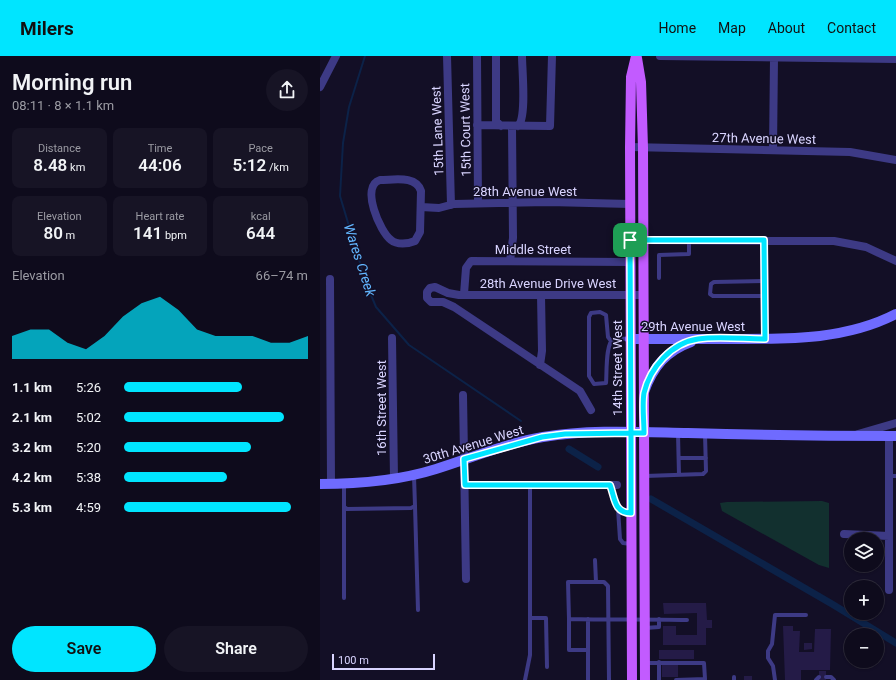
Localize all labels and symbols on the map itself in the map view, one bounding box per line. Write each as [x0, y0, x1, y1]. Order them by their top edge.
street label: 15th Court West [457, 83, 474, 177]
street label: 15th Lane West [428, 86, 447, 176]
street label: 27th Avenue West [712, 130, 816, 147]
street label: 28th Avenue West [473, 184, 577, 199]
water label: Wares Creek [341, 221, 380, 300]
pin [613, 223, 647, 257]
street label: Middle Street [495, 242, 571, 257]
street label: 28th Avenue Drive West [480, 276, 616, 291]
street label: 29th Avenue West [641, 319, 745, 334]
street label: 14th Street West [610, 320, 625, 416]
street label: 16th Street West [374, 360, 389, 456]
street label: 30th Avenue West [421, 422, 525, 467]
scale bar [332, 652, 435, 671]

